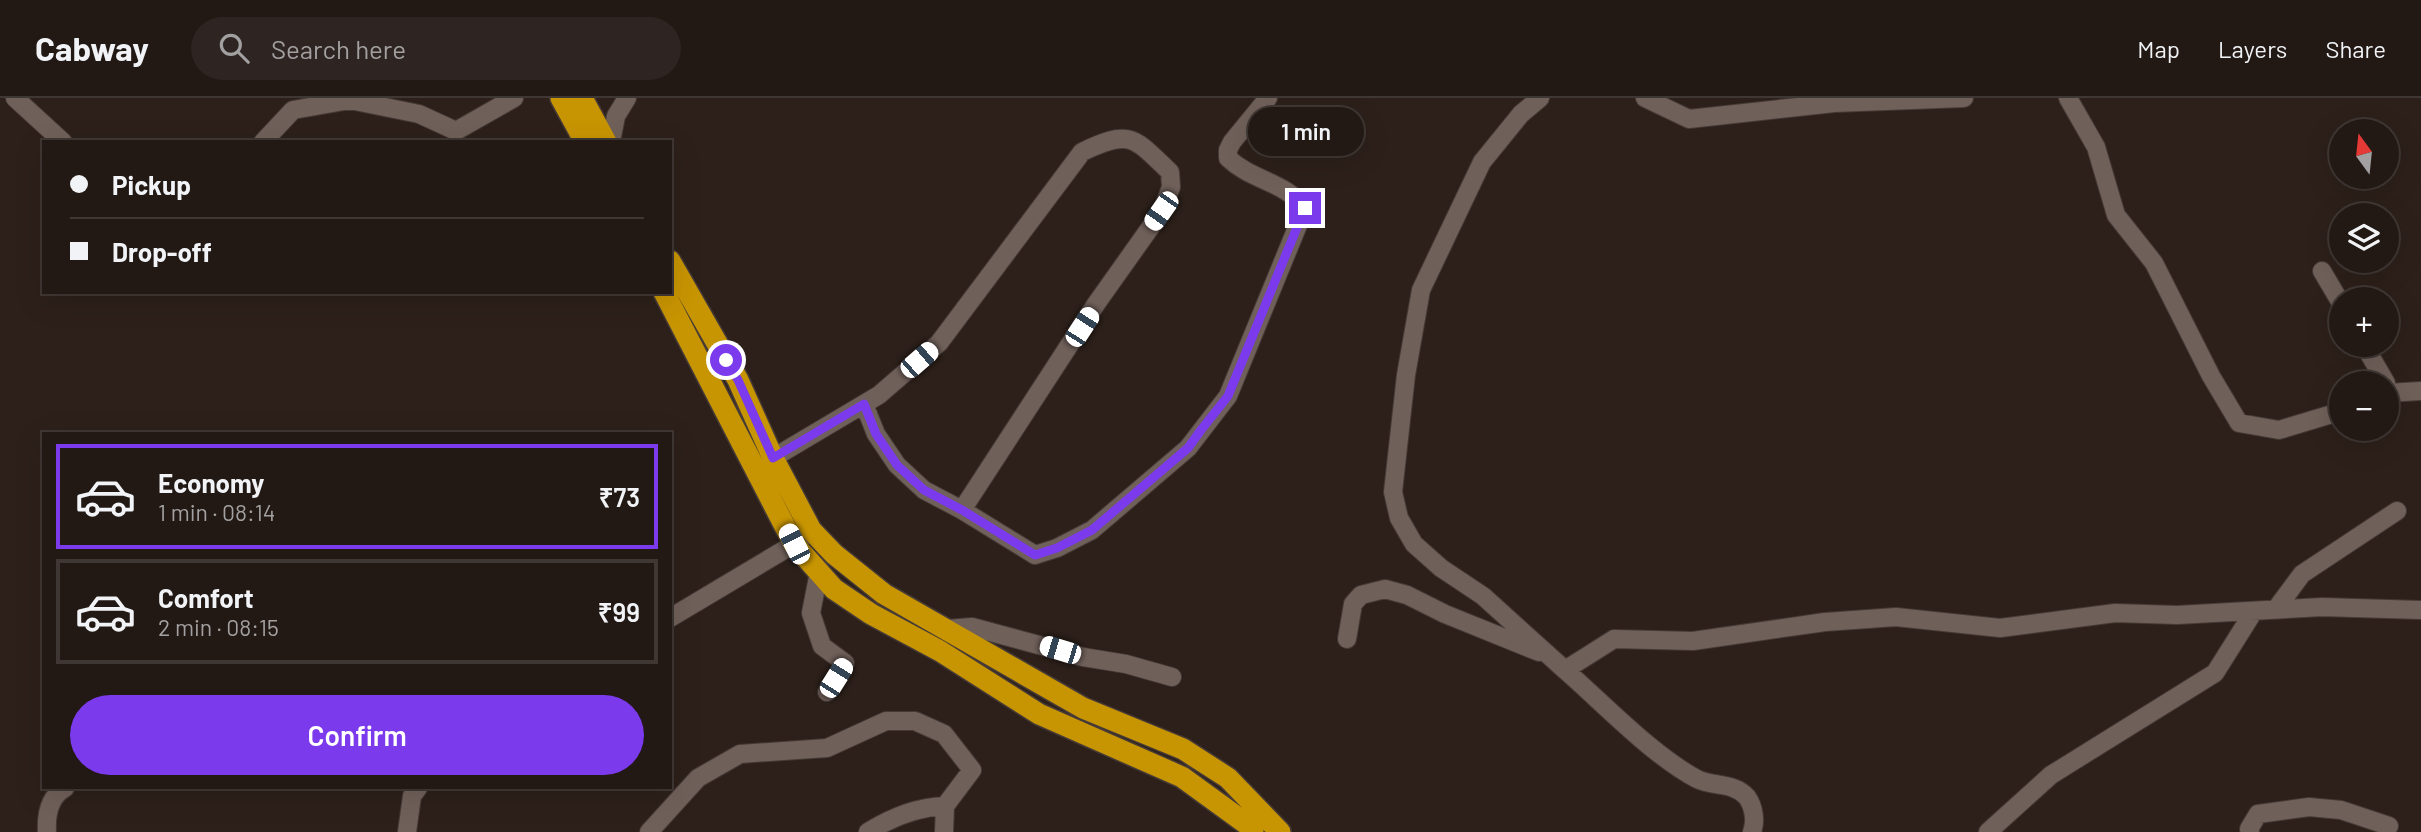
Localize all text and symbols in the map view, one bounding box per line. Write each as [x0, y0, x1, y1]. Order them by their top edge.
search box [191, 17, 681, 80]
text: Cabway [35, 28, 149, 68]
icon: search [215, 29, 253, 67]
text: Search here [271, 33, 406, 64]
text: Map [2137, 34, 2180, 63]
text: Layers [2218, 34, 2287, 63]
text: Share [2325, 34, 2386, 63]
callout: 1 min [1247, 106, 1363, 155]
text: 1 min [1281, 117, 1331, 145]
north arrow [2329, 119, 2399, 189]
map controls [2329, 119, 2399, 441]
text: Pickup [112, 169, 191, 200]
car [1141, 188, 1182, 234]
route end [1289, 192, 1321, 224]
button: layers [2329, 203, 2399, 273]
text: Drop-off [112, 236, 212, 267]
button: + [2329, 287, 2399, 357]
car [1062, 304, 1103, 350]
car [897, 338, 942, 382]
route start [710, 344, 742, 376]
button: − [2329, 371, 2399, 441]
icon: car [74, 465, 137, 528]
text: Economy [158, 467, 264, 498]
text: ₹73 [599, 481, 640, 512]
text: 1 min · 08:14 [158, 498, 275, 526]
car [776, 521, 813, 567]
icon: car [74, 580, 137, 643]
text: Comfort [158, 582, 254, 613]
text: ₹99 [598, 596, 640, 627]
text: 2 min · 08:15 [158, 613, 279, 641]
car [1037, 634, 1084, 666]
car [816, 655, 857, 701]
button: Confirm [70, 695, 644, 775]

